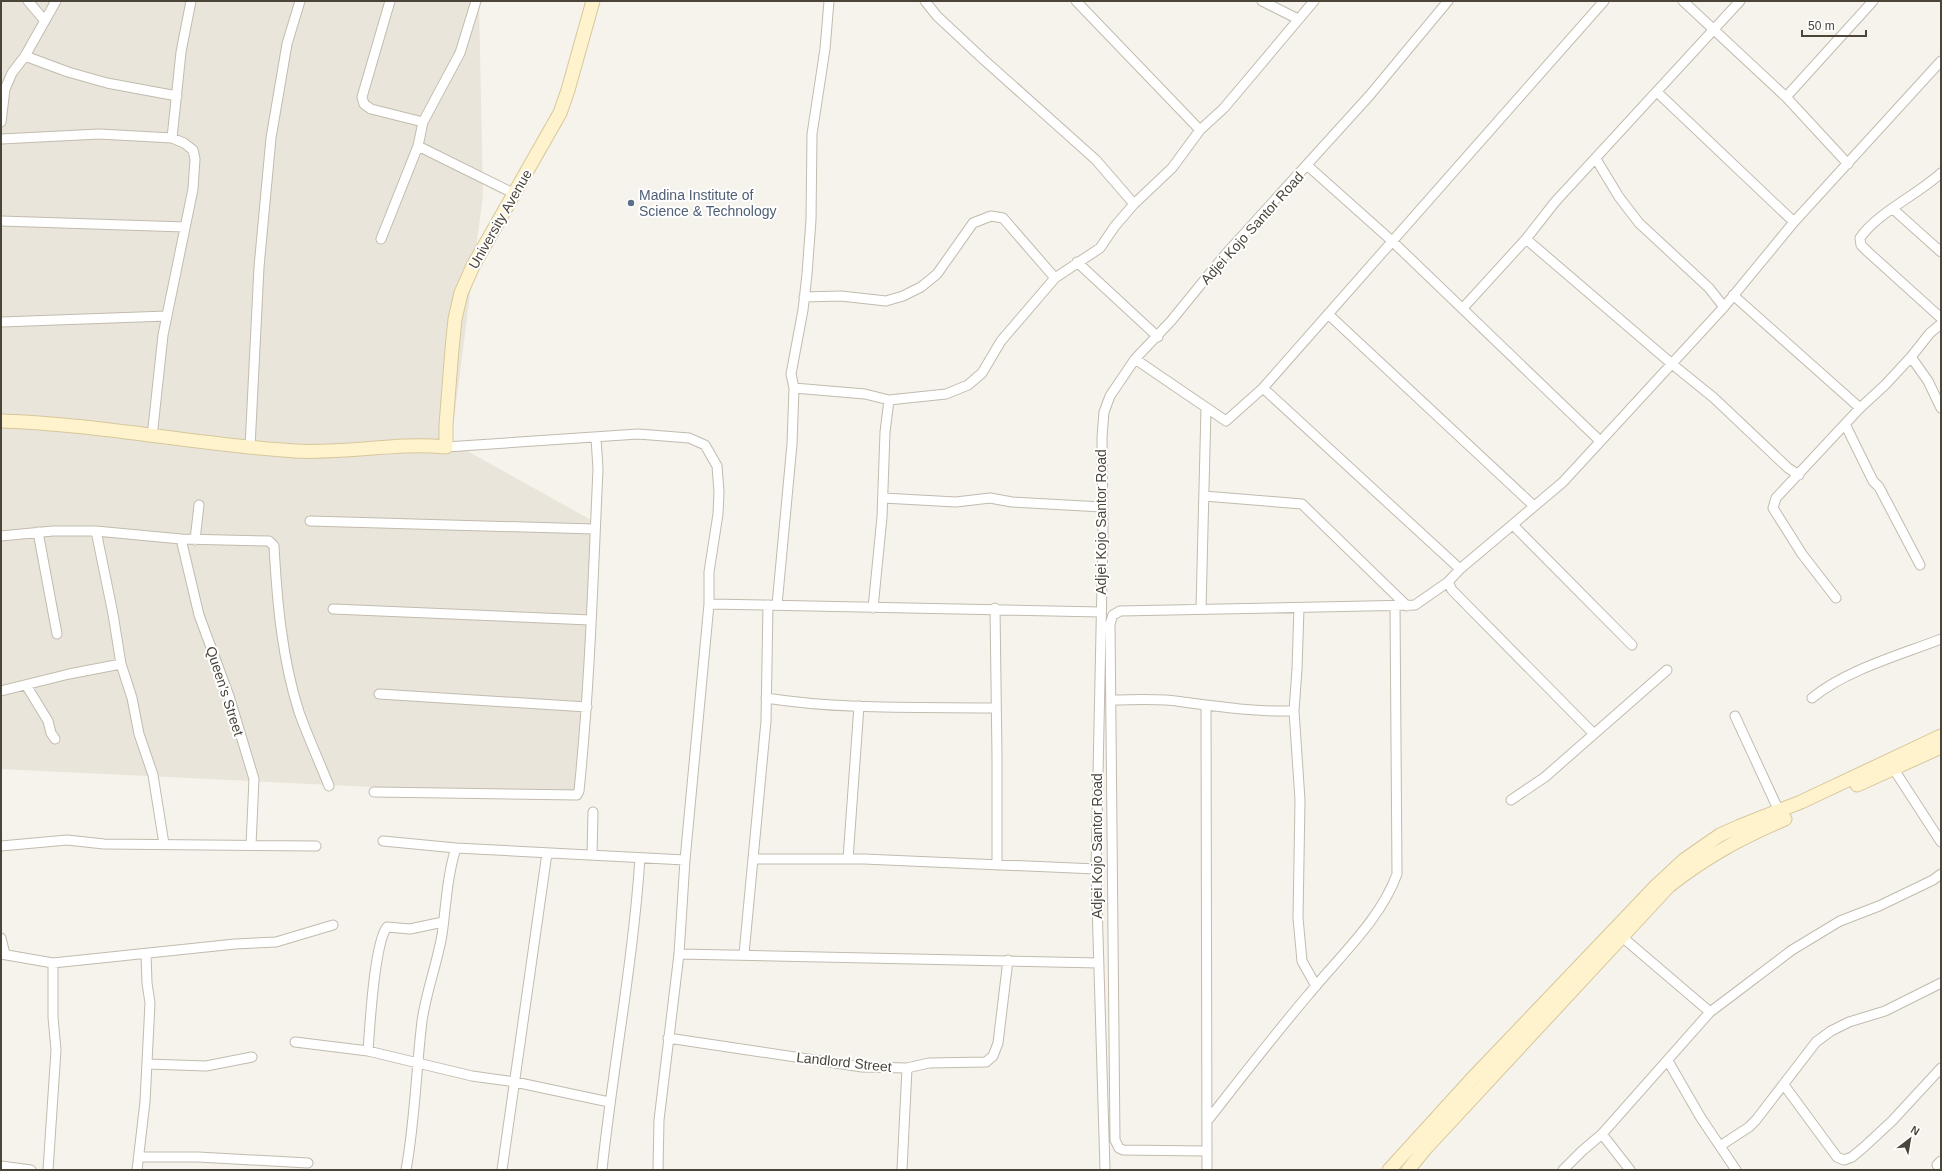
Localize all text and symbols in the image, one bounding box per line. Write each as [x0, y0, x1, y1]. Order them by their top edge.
scale bar [1802, 12, 1866, 38]
text: 50 m [1808, 19, 1835, 33]
street label: University Avenue [465, 166, 535, 271]
street label: Adjei Kojo Santor Road [1197, 169, 1307, 287]
place label: Madina Institute of Science & Technology [639, 187, 777, 219]
marker: Madina Institute of Science & Technology [626, 198, 636, 208]
street label: Adjei Kojo Santor Road [1093, 449, 1109, 595]
street label: Queen’s Street [203, 644, 247, 738]
street label: Adjei Kojo Santor Road [1089, 773, 1105, 919]
street label: Landlord Street [796, 1049, 893, 1075]
north arrow [1890, 1119, 1930, 1159]
text: N [1909, 1123, 1922, 1138]

